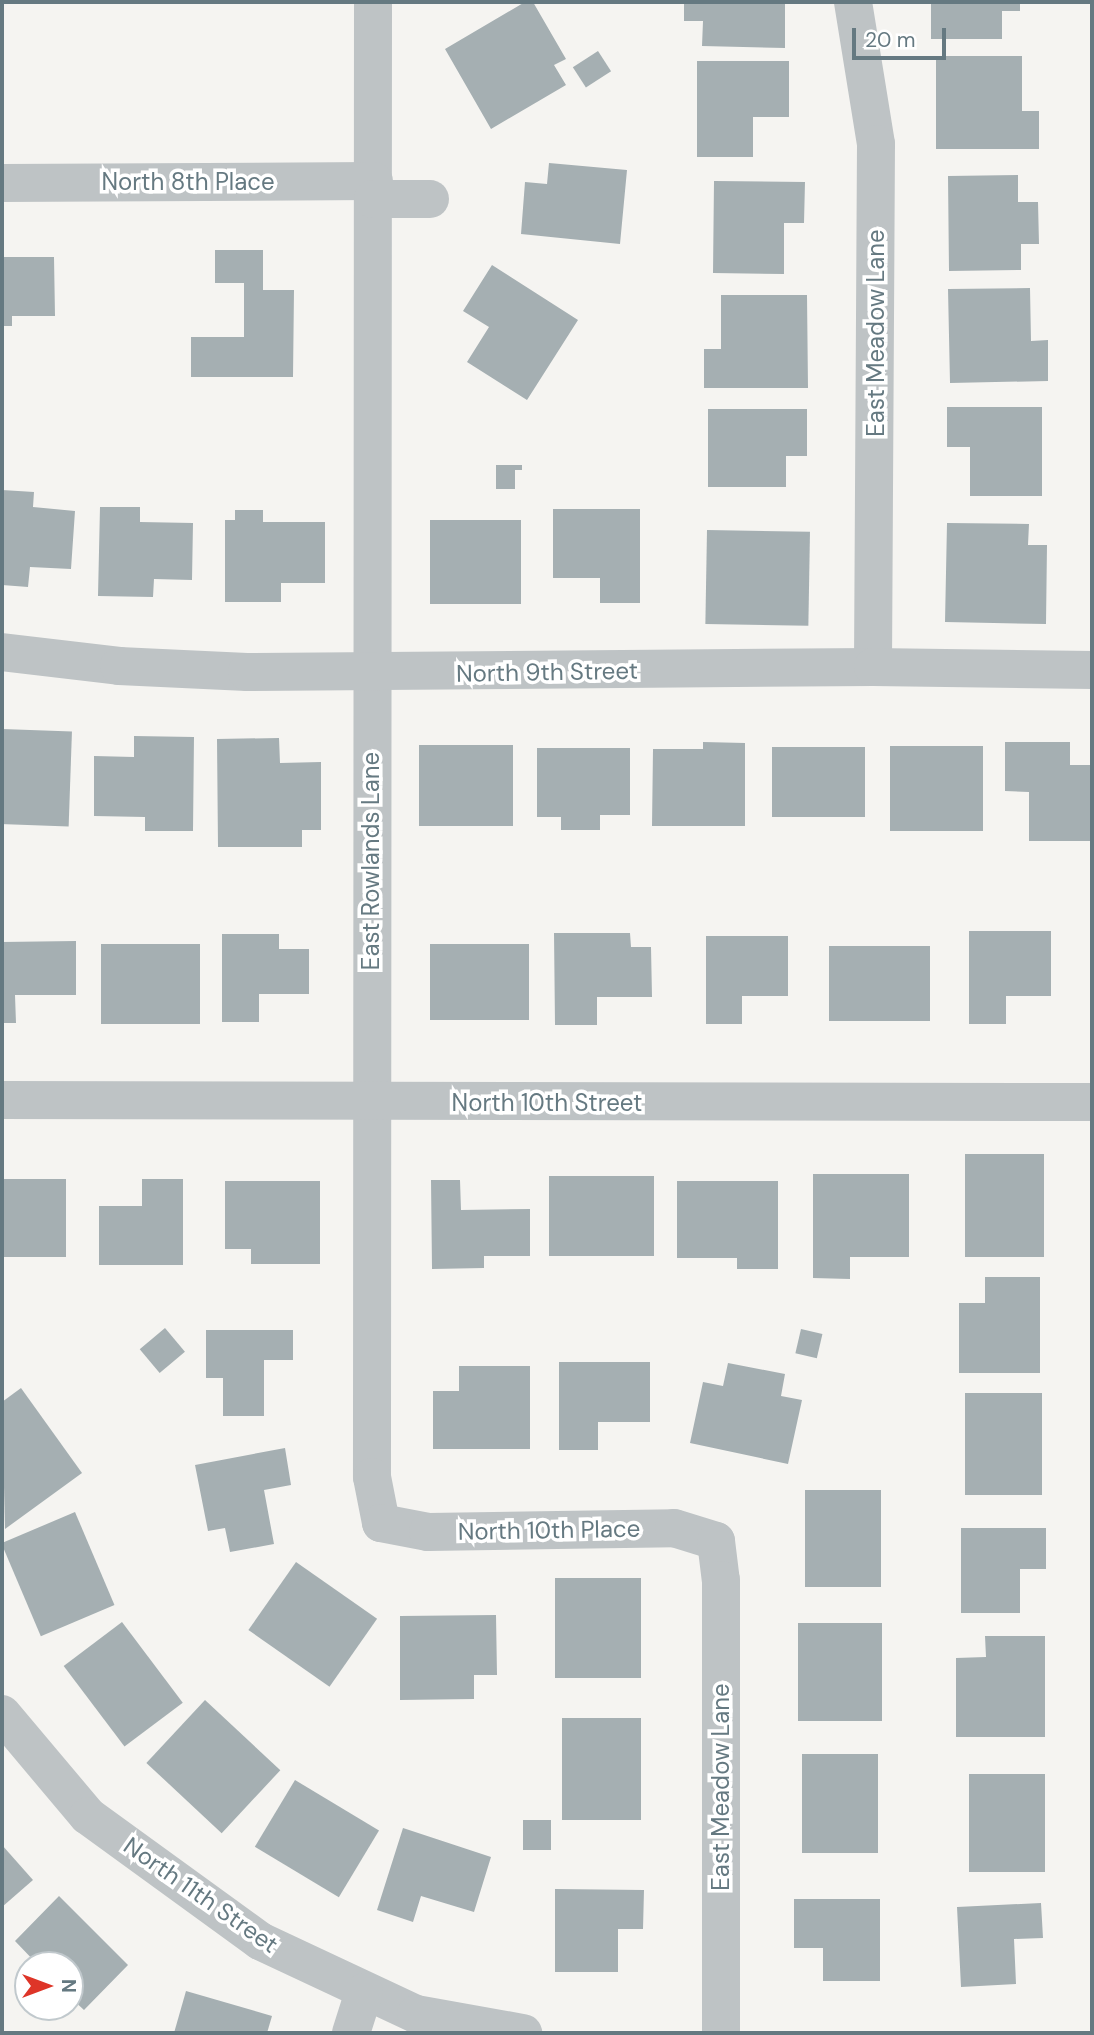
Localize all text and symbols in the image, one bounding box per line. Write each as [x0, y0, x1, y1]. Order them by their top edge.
scale bar [856, 14, 950, 58]
text: 20 m [865, 26, 916, 54]
street label: North 8th Place [101, 168, 275, 196]
street label: East Meadow Lane [862, 229, 890, 437]
street label: North 9th Street [456, 656, 638, 688]
street label: East Rowlands Lane [357, 752, 385, 970]
street label: North 10th Street [452, 1089, 642, 1117]
street label: North 10th Place [458, 1514, 640, 1546]
street label: East Meadow Lane [707, 1683, 735, 1891]
street label: North 11th Street [118, 1831, 284, 1959]
north arrow [14, 1951, 84, 2021]
text: N [56, 1979, 81, 1993]

